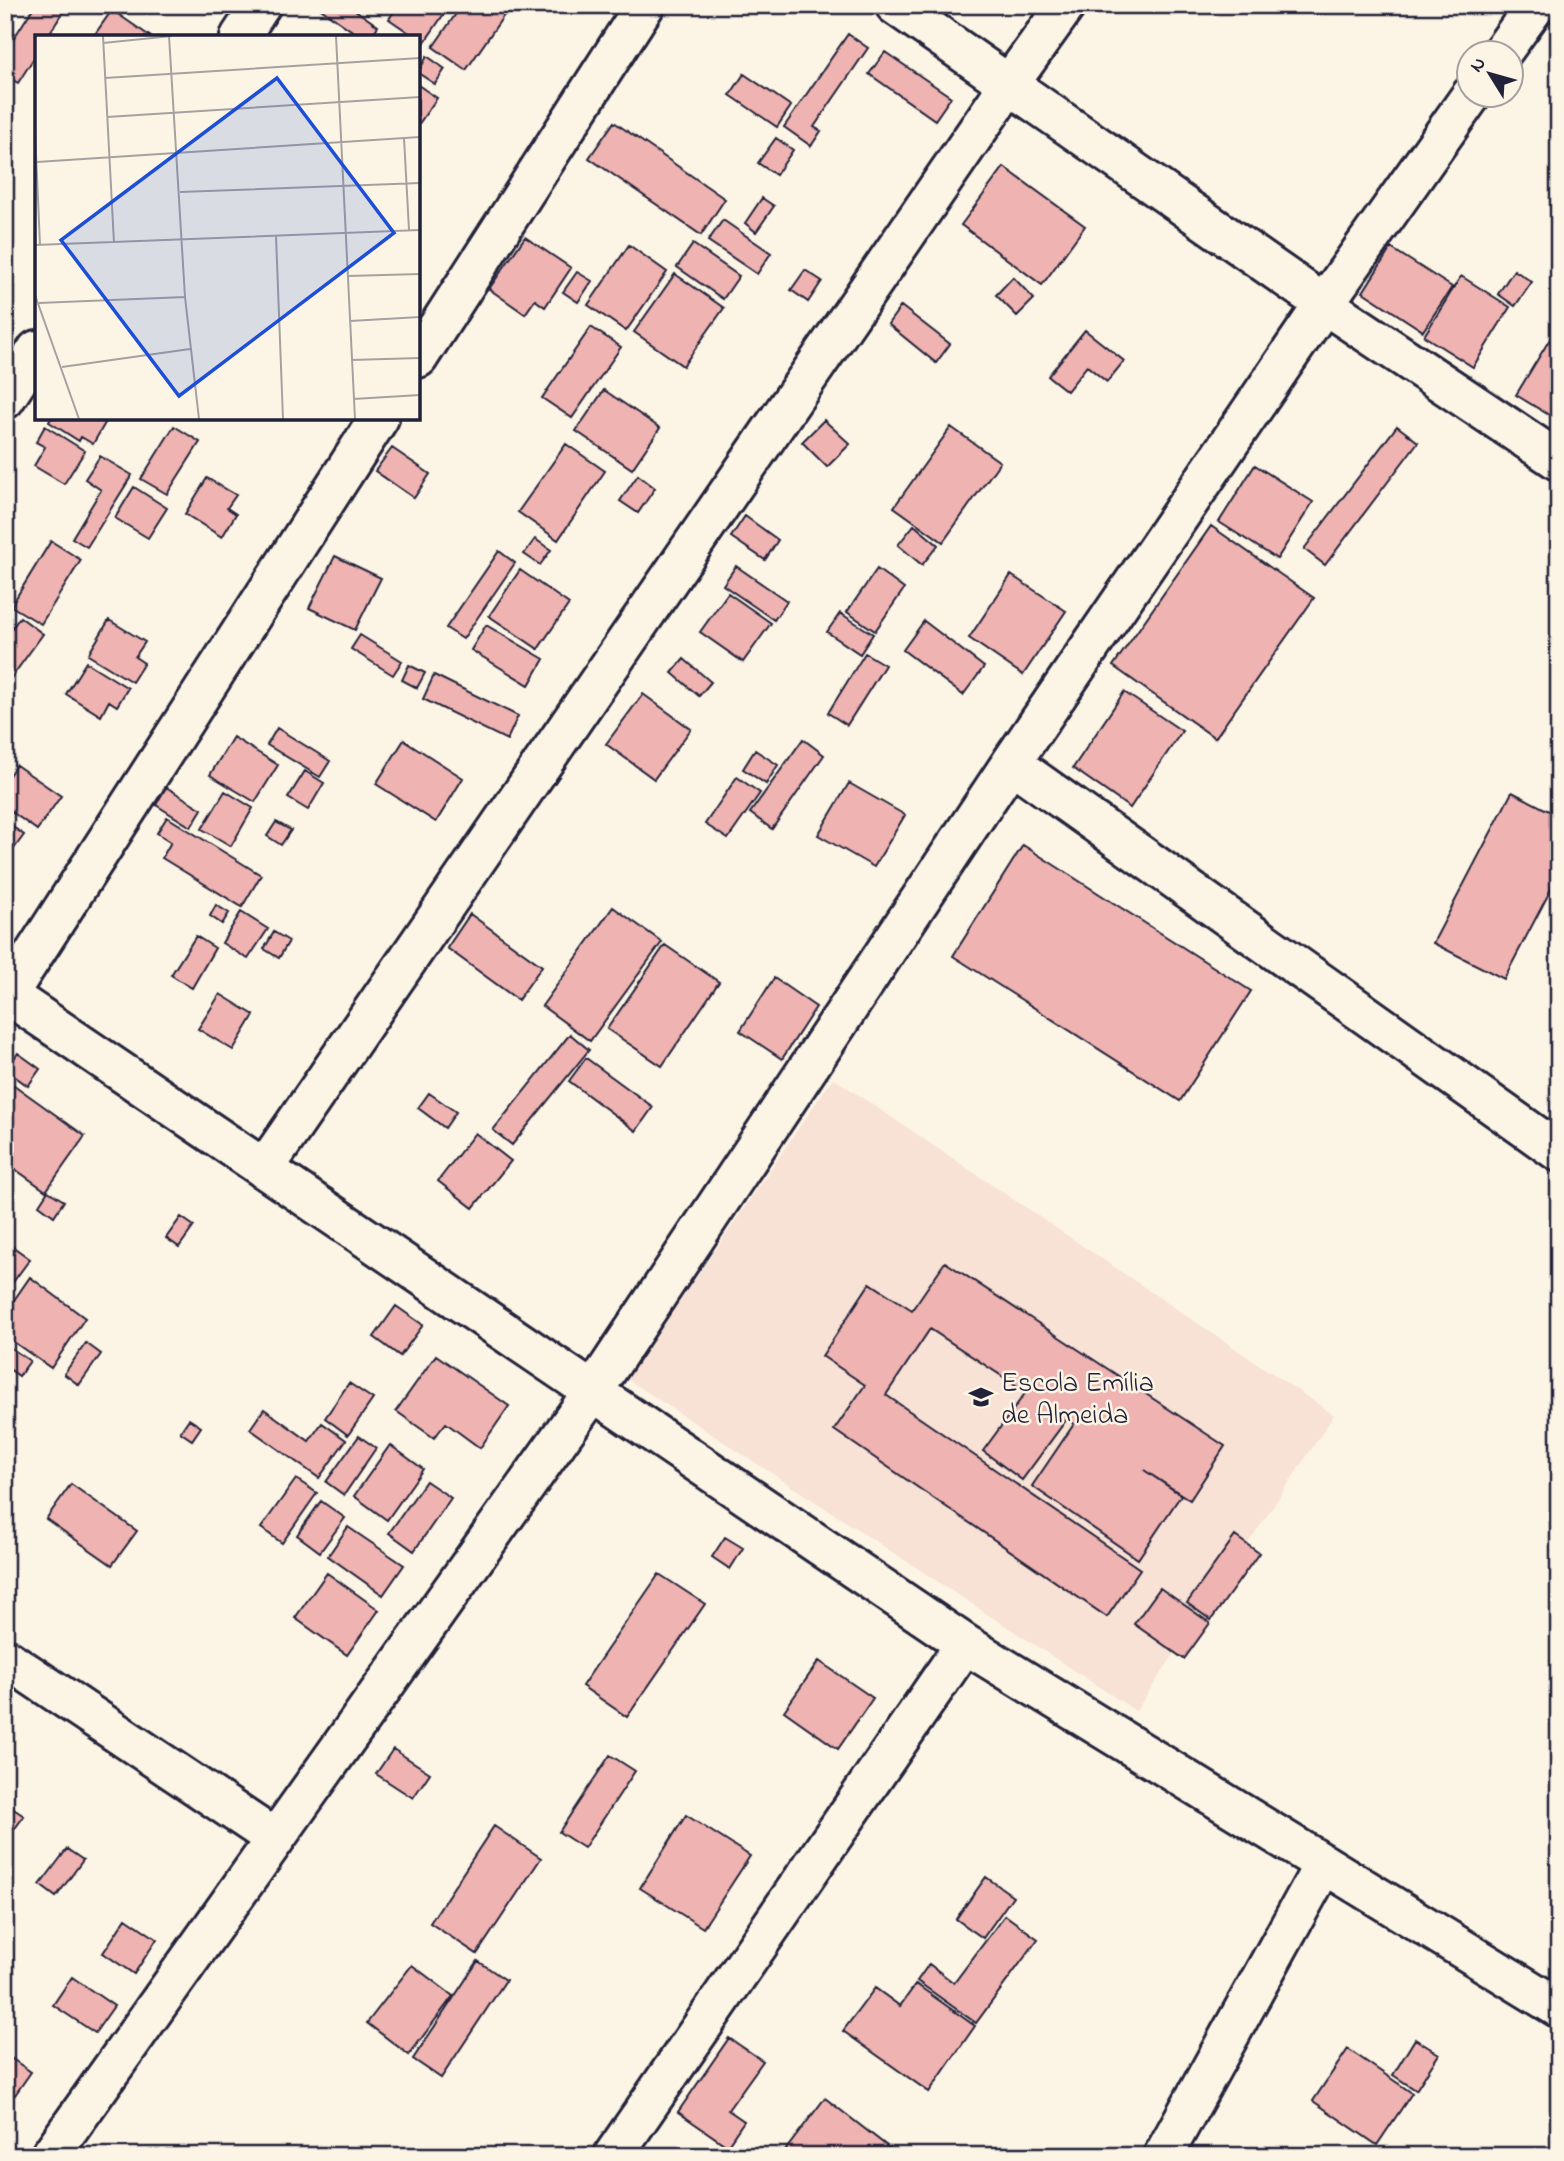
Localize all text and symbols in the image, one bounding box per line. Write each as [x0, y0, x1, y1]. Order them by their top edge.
inset map [35, 35, 420, 420]
north arrow [1456, 38, 1526, 108]
text: N [1464, 52, 1493, 79]
place label: Escola Emília de Almeida [1001, 1364, 1154, 1437]
school or university icon: Escola Emília de Almeida [967, 1383, 995, 1411]

